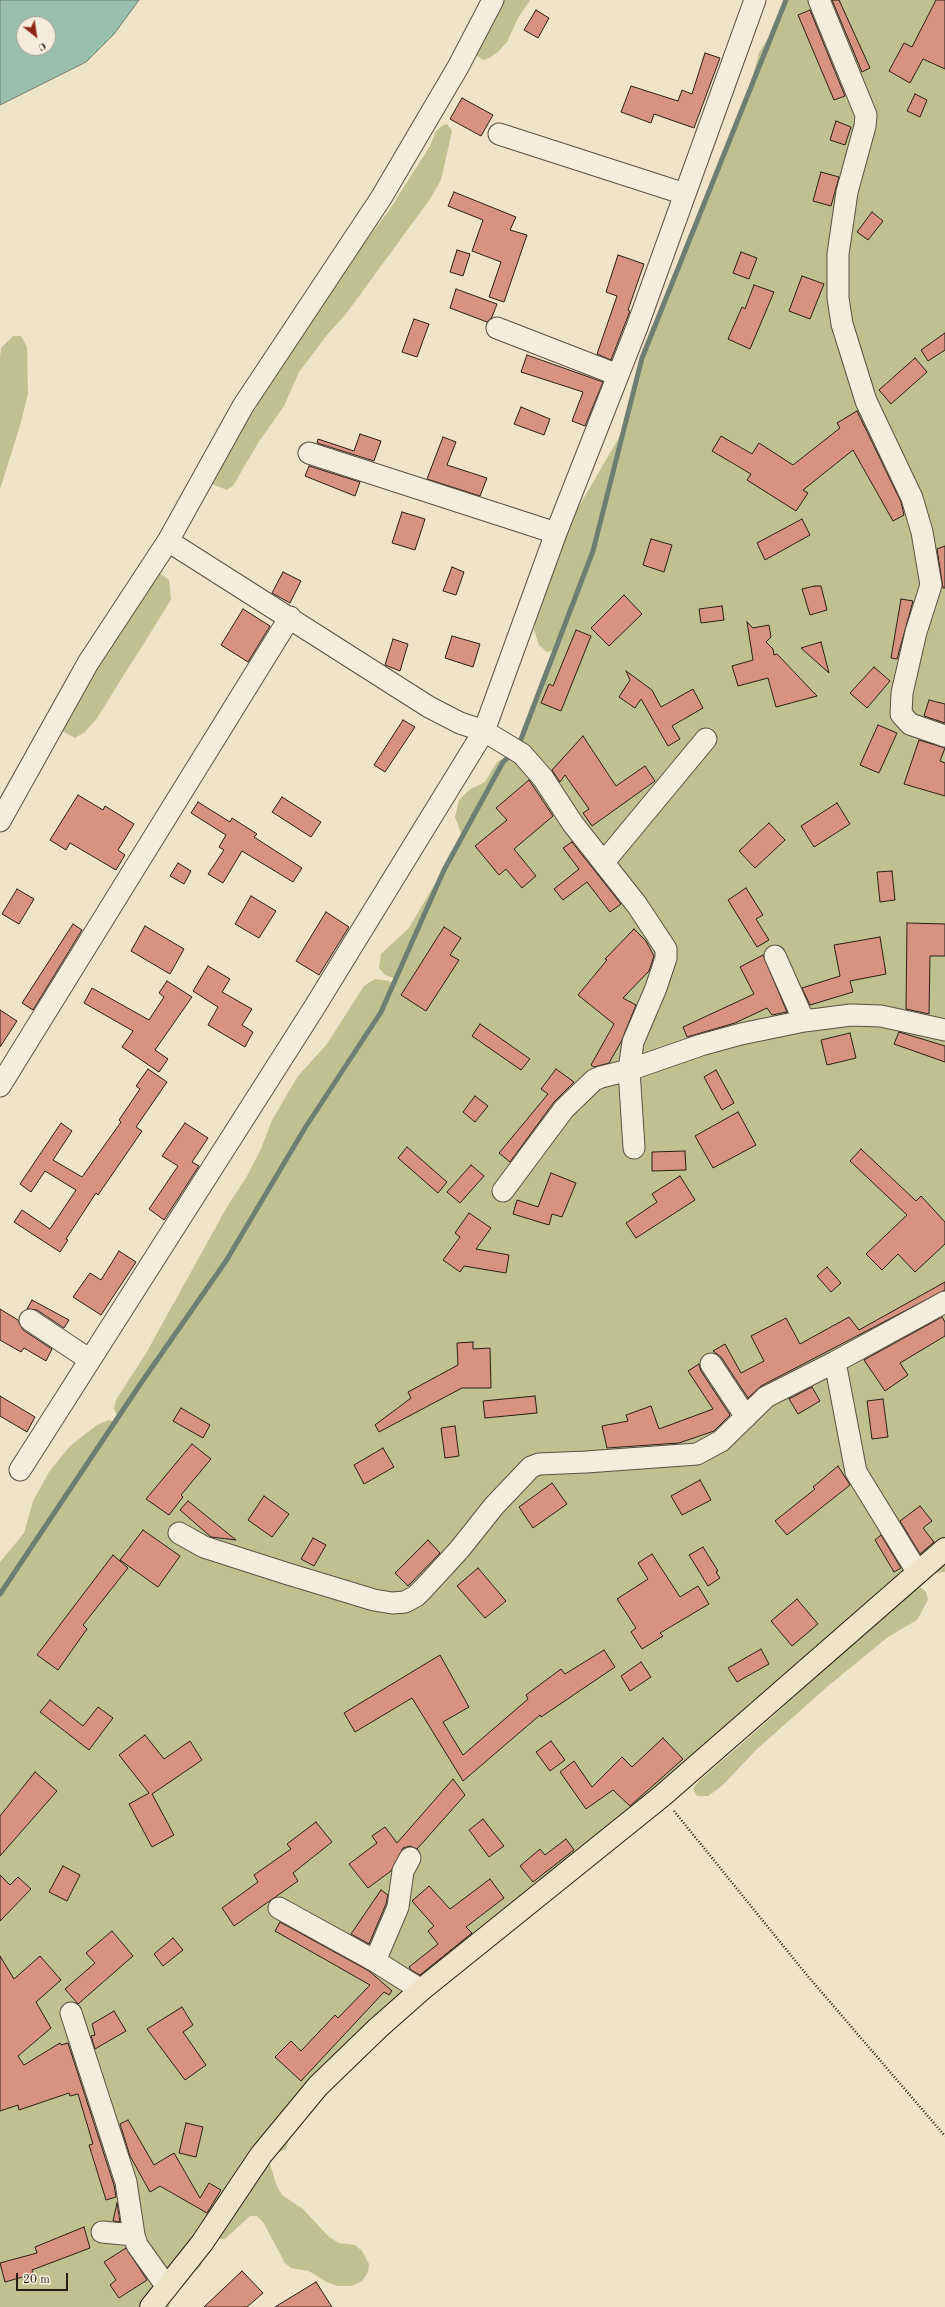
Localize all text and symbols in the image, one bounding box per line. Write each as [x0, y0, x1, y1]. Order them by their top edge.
north arrow [16, 16, 56, 56]
text: С [36, 39, 48, 53]
scale bar [18, 2265, 70, 2291]
text: 20 m [23, 2274, 50, 2286]

